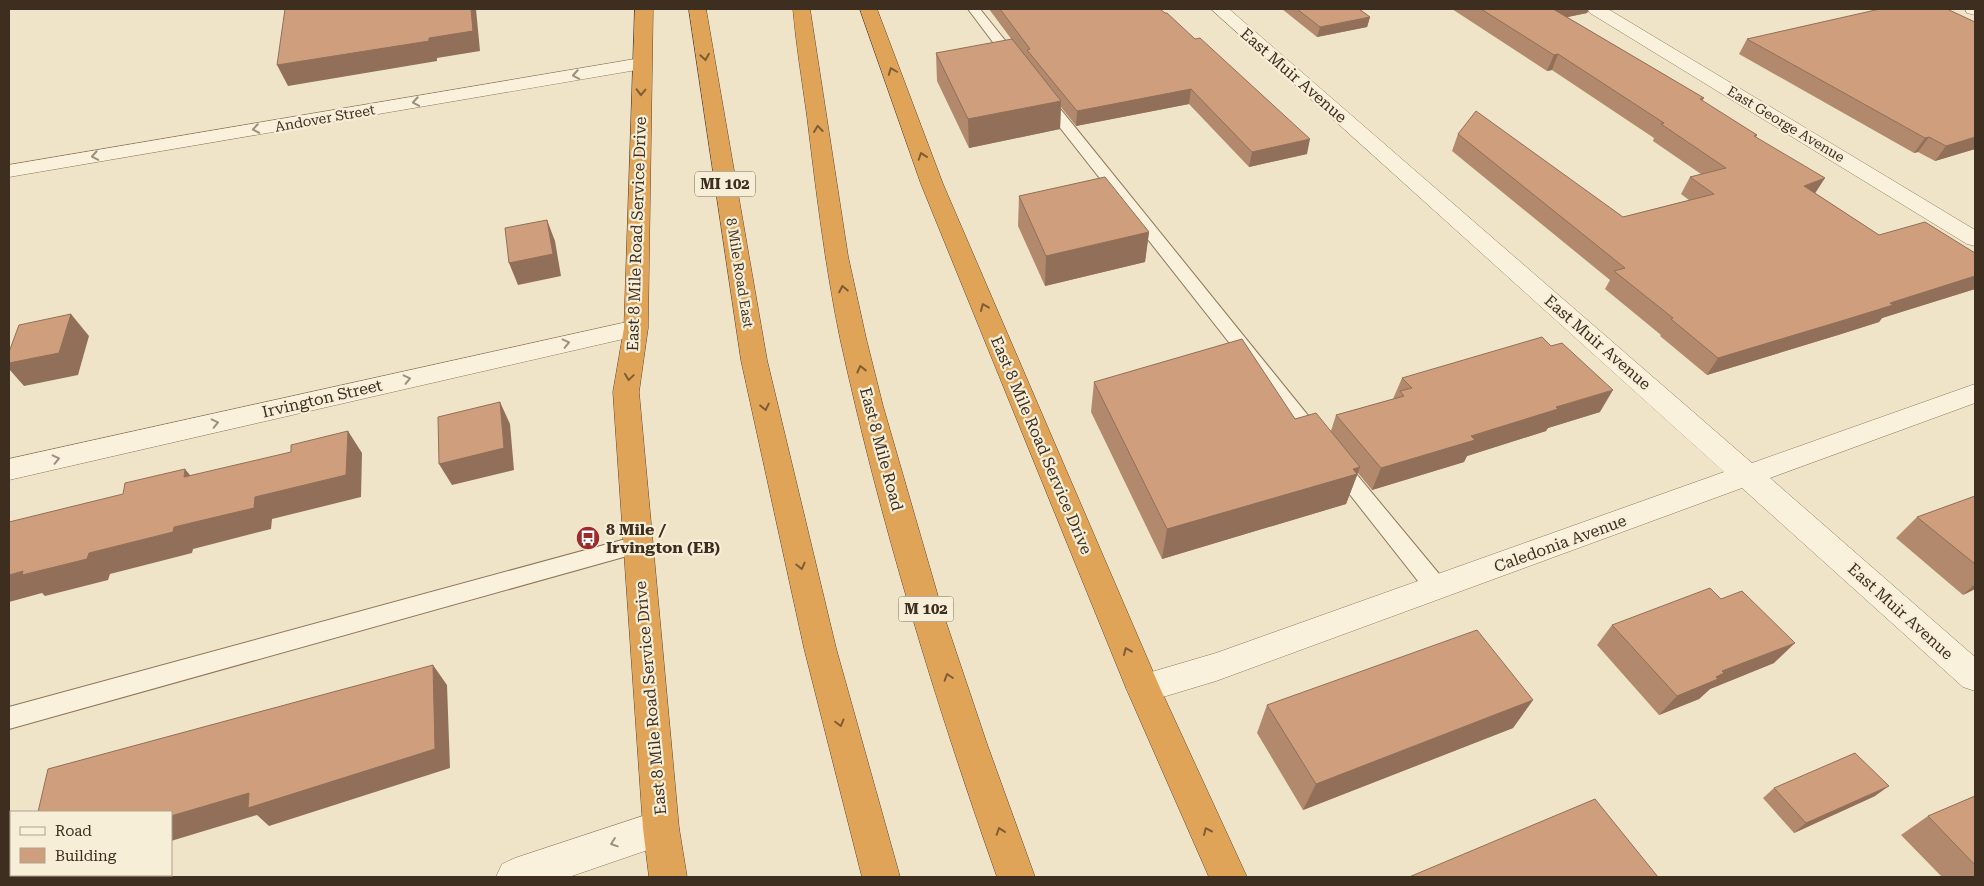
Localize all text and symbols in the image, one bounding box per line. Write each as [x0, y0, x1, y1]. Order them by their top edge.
street label: East Muir Avenue [1237, 24, 1351, 127]
one-way arrow [699, 52, 709, 61]
one-way arrow [888, 68, 898, 76]
one-way arrow [572, 70, 580, 80]
street label: East George Avenue [1724, 83, 1848, 166]
one-way arrow [636, 89, 646, 97]
one-way arrow [411, 97, 420, 107]
street label: Andover Street [274, 101, 376, 135]
street label: East 8 Mile Road Service Drive [623, 116, 650, 352]
one-way arrow [251, 124, 260, 134]
one-way arrow [813, 124, 824, 132]
one-way arrow [91, 151, 100, 161]
one-way arrow [918, 153, 928, 161]
road number: MI 102 [695, 172, 755, 196]
street label: 8 Mile Road East [723, 217, 757, 329]
one-way arrow [839, 285, 849, 293]
street label: East Muir Avenue [1541, 291, 1655, 394]
one-way arrow [979, 303, 990, 312]
street label: East 8 Mile Road Service Drive [987, 333, 1096, 557]
one-way arrow [561, 338, 570, 349]
one-way arrow [856, 365, 867, 374]
one-way arrow [624, 373, 634, 381]
one-way arrow [403, 374, 412, 385]
street label: Irvington Street [260, 375, 384, 422]
street label: East 8 Mile Road [856, 385, 907, 513]
one-way arrow [759, 403, 770, 412]
one-way arrow [210, 418, 219, 429]
one-way arrow [52, 454, 61, 465]
street label: Caledonia Avenue [1491, 511, 1629, 576]
place label: 8 Mile / Irvington (EB) [606, 520, 720, 557]
bus stop icon: 8 Mile / Irvington (EB) [575, 525, 601, 551]
street label: East Muir Avenue [1844, 559, 1957, 664]
one-way arrow [795, 561, 806, 570]
street label: East 8 Mile Road Service Drive [631, 580, 670, 816]
road number: M 102 [898, 596, 954, 622]
one-way arrow [1123, 647, 1133, 655]
one-way arrow [944, 674, 954, 682]
one-way arrow [835, 719, 845, 727]
legend [10, 811, 172, 876]
text: Road [55, 822, 92, 840]
one-way arrow [1202, 827, 1213, 836]
one-way arrow [995, 828, 1005, 836]
one-way arrow [611, 837, 619, 847]
text: Building [55, 847, 117, 865]

